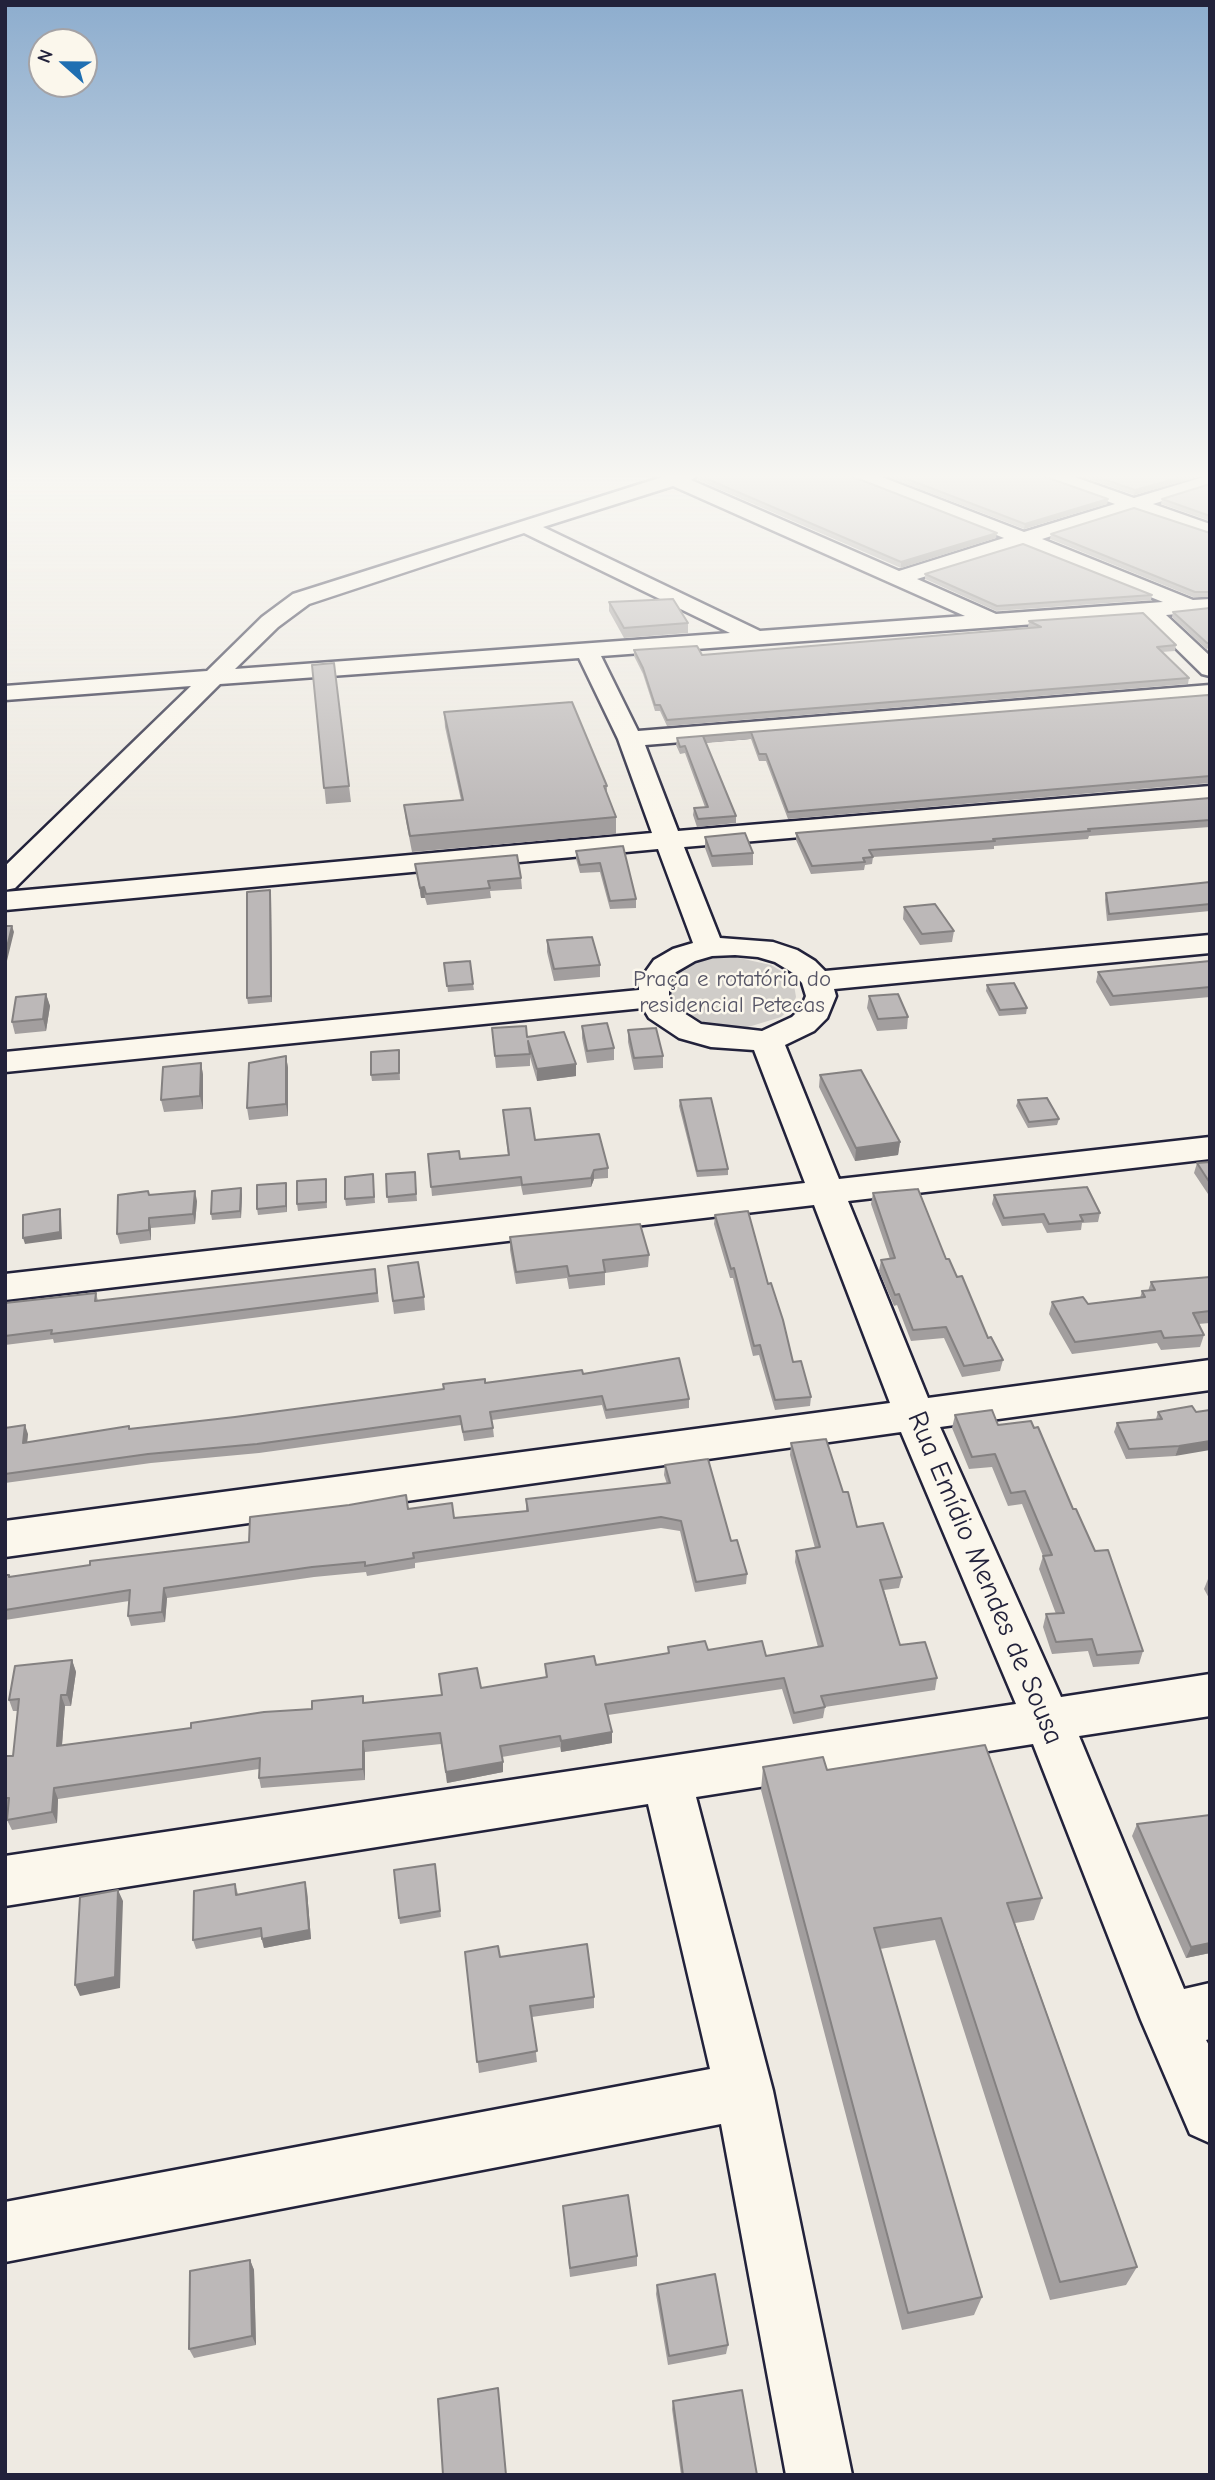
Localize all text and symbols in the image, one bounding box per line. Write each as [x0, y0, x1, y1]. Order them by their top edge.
north arrow [28, 28, 98, 98]
text: N [33, 46, 58, 66]
park label: Praça e rotatória do residencial Petecas [633, 965, 831, 1019]
street label: Rua Emídio Mendes de Sousa [900, 1407, 1070, 1749]

